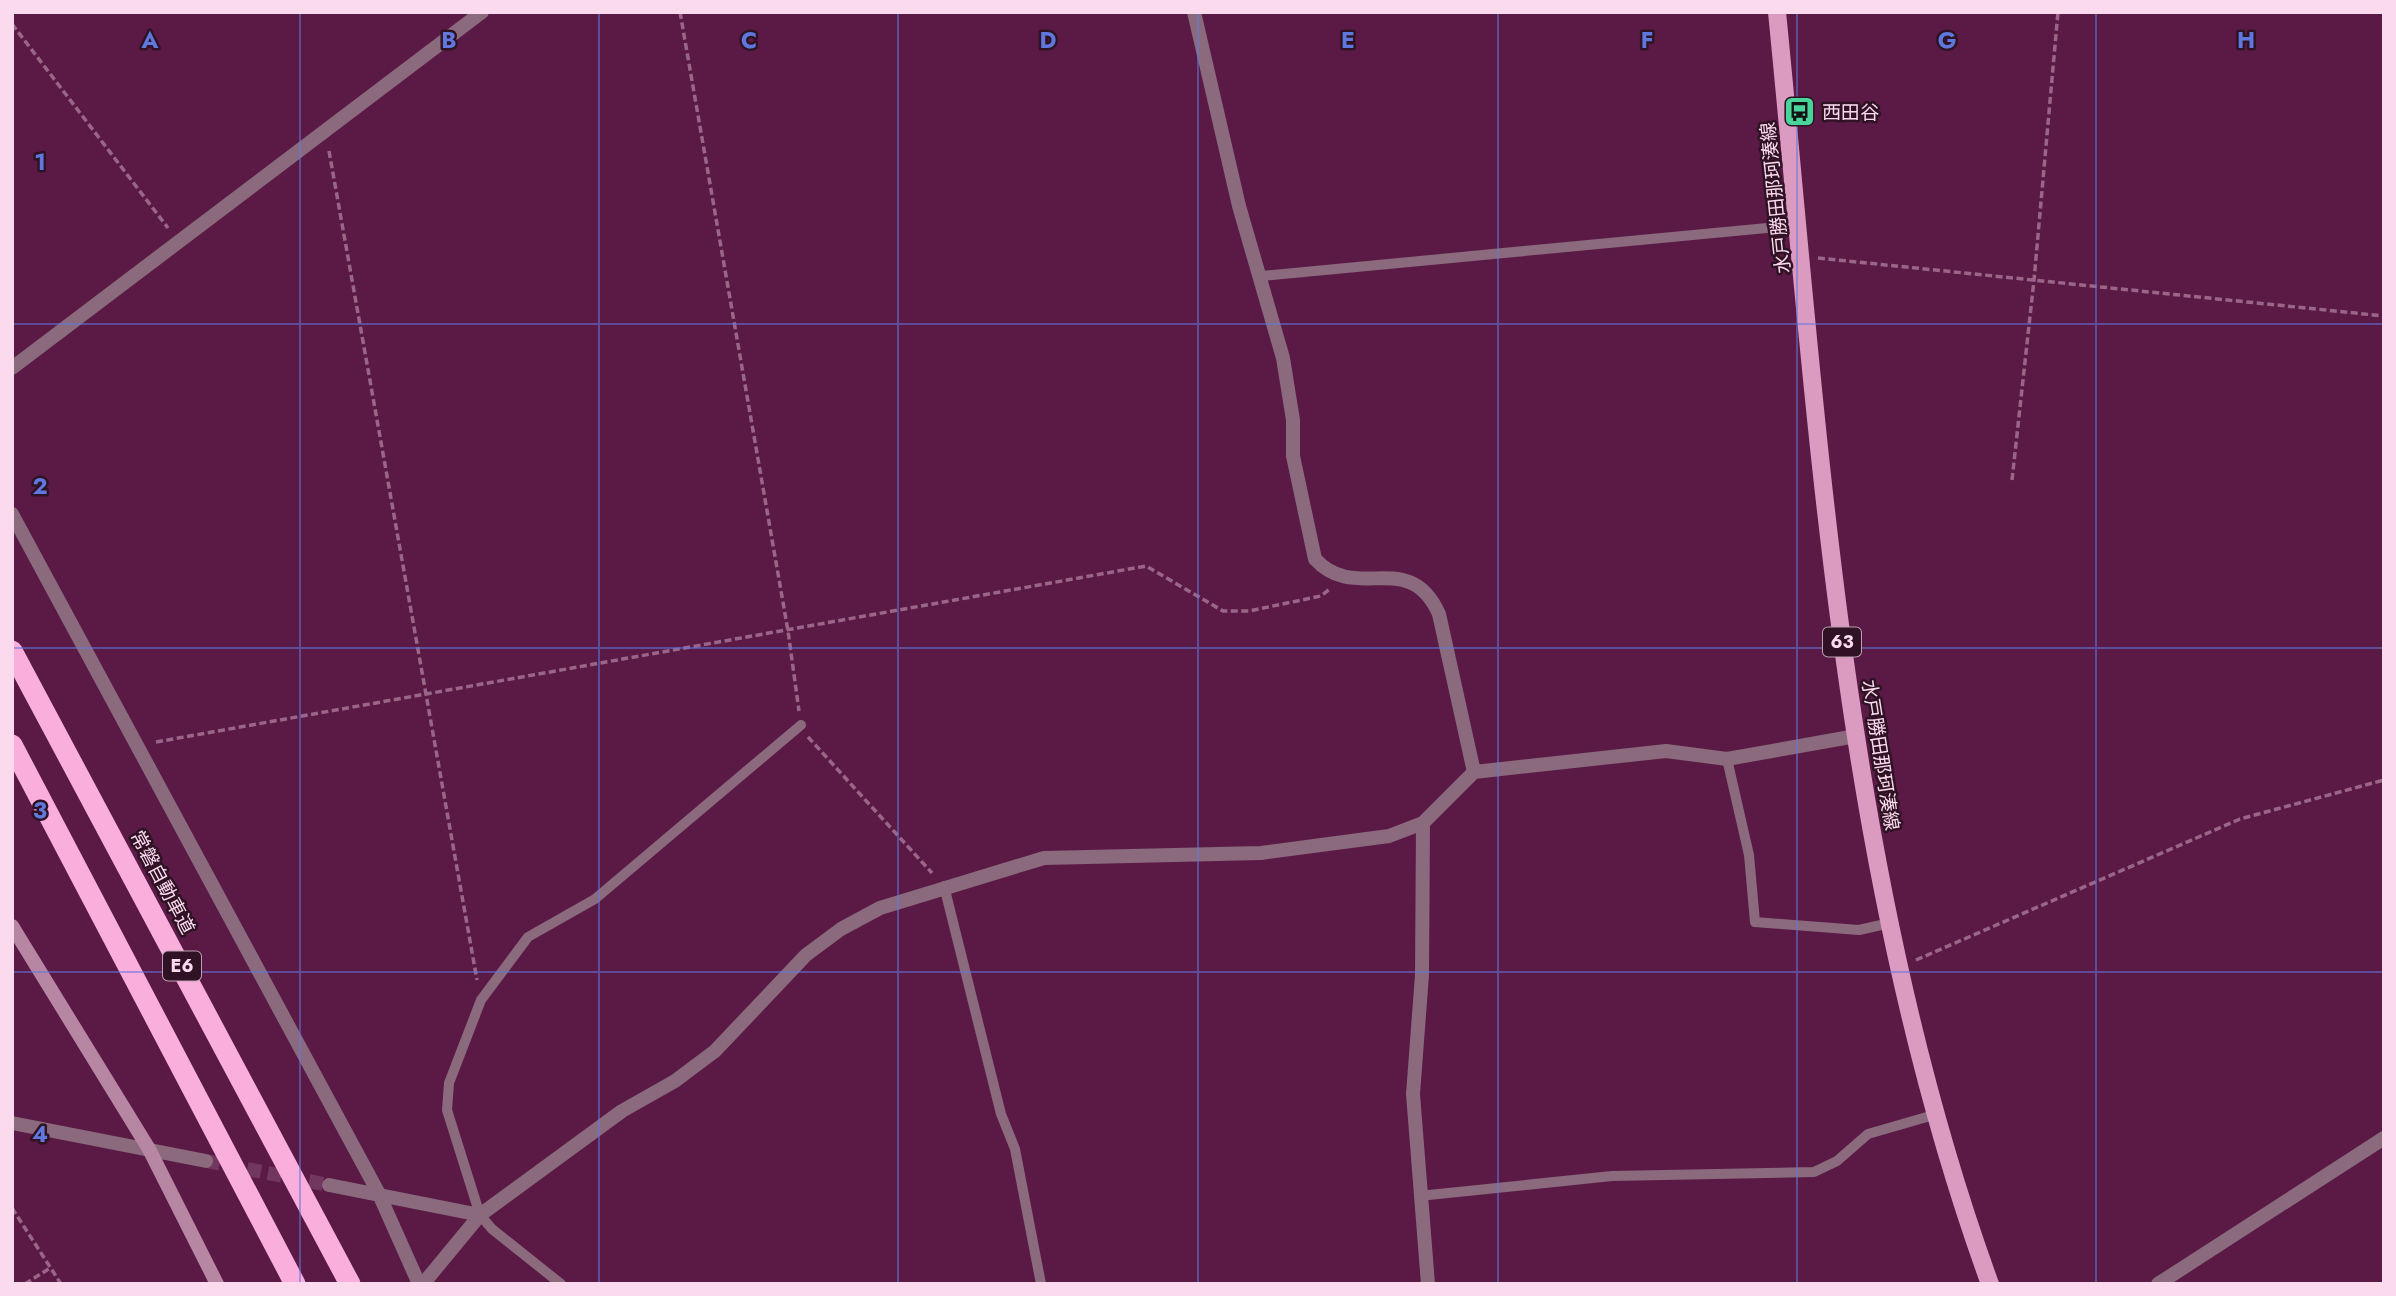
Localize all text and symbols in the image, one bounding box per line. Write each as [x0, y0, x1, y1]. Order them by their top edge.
text: A [141, 23, 159, 57]
text: B [441, 23, 457, 57]
text: C [741, 23, 757, 57]
text: D [1040, 23, 1057, 57]
text: E [1341, 23, 1355, 57]
text: F [1641, 23, 1653, 57]
text: G [1938, 23, 1956, 57]
text: H [2237, 23, 2255, 57]
bus stop icon: 西田谷 [1782, 95, 1816, 129]
place label: 西田谷 [1822, 99, 1879, 126]
street label: 水戸勝田那珂湊線 [1754, 121, 1797, 275]
text: 1 [34, 145, 46, 179]
text: 2 [32, 469, 48, 503]
road number: 63 [1823, 628, 1861, 656]
street label: 水戸勝田那珂湊線 [1855, 678, 1906, 832]
text: 3 [33, 793, 47, 827]
street label: 常磐自動車道 [124, 826, 201, 939]
road number: E6 [163, 951, 201, 981]
text: 4 [32, 1117, 48, 1151]

